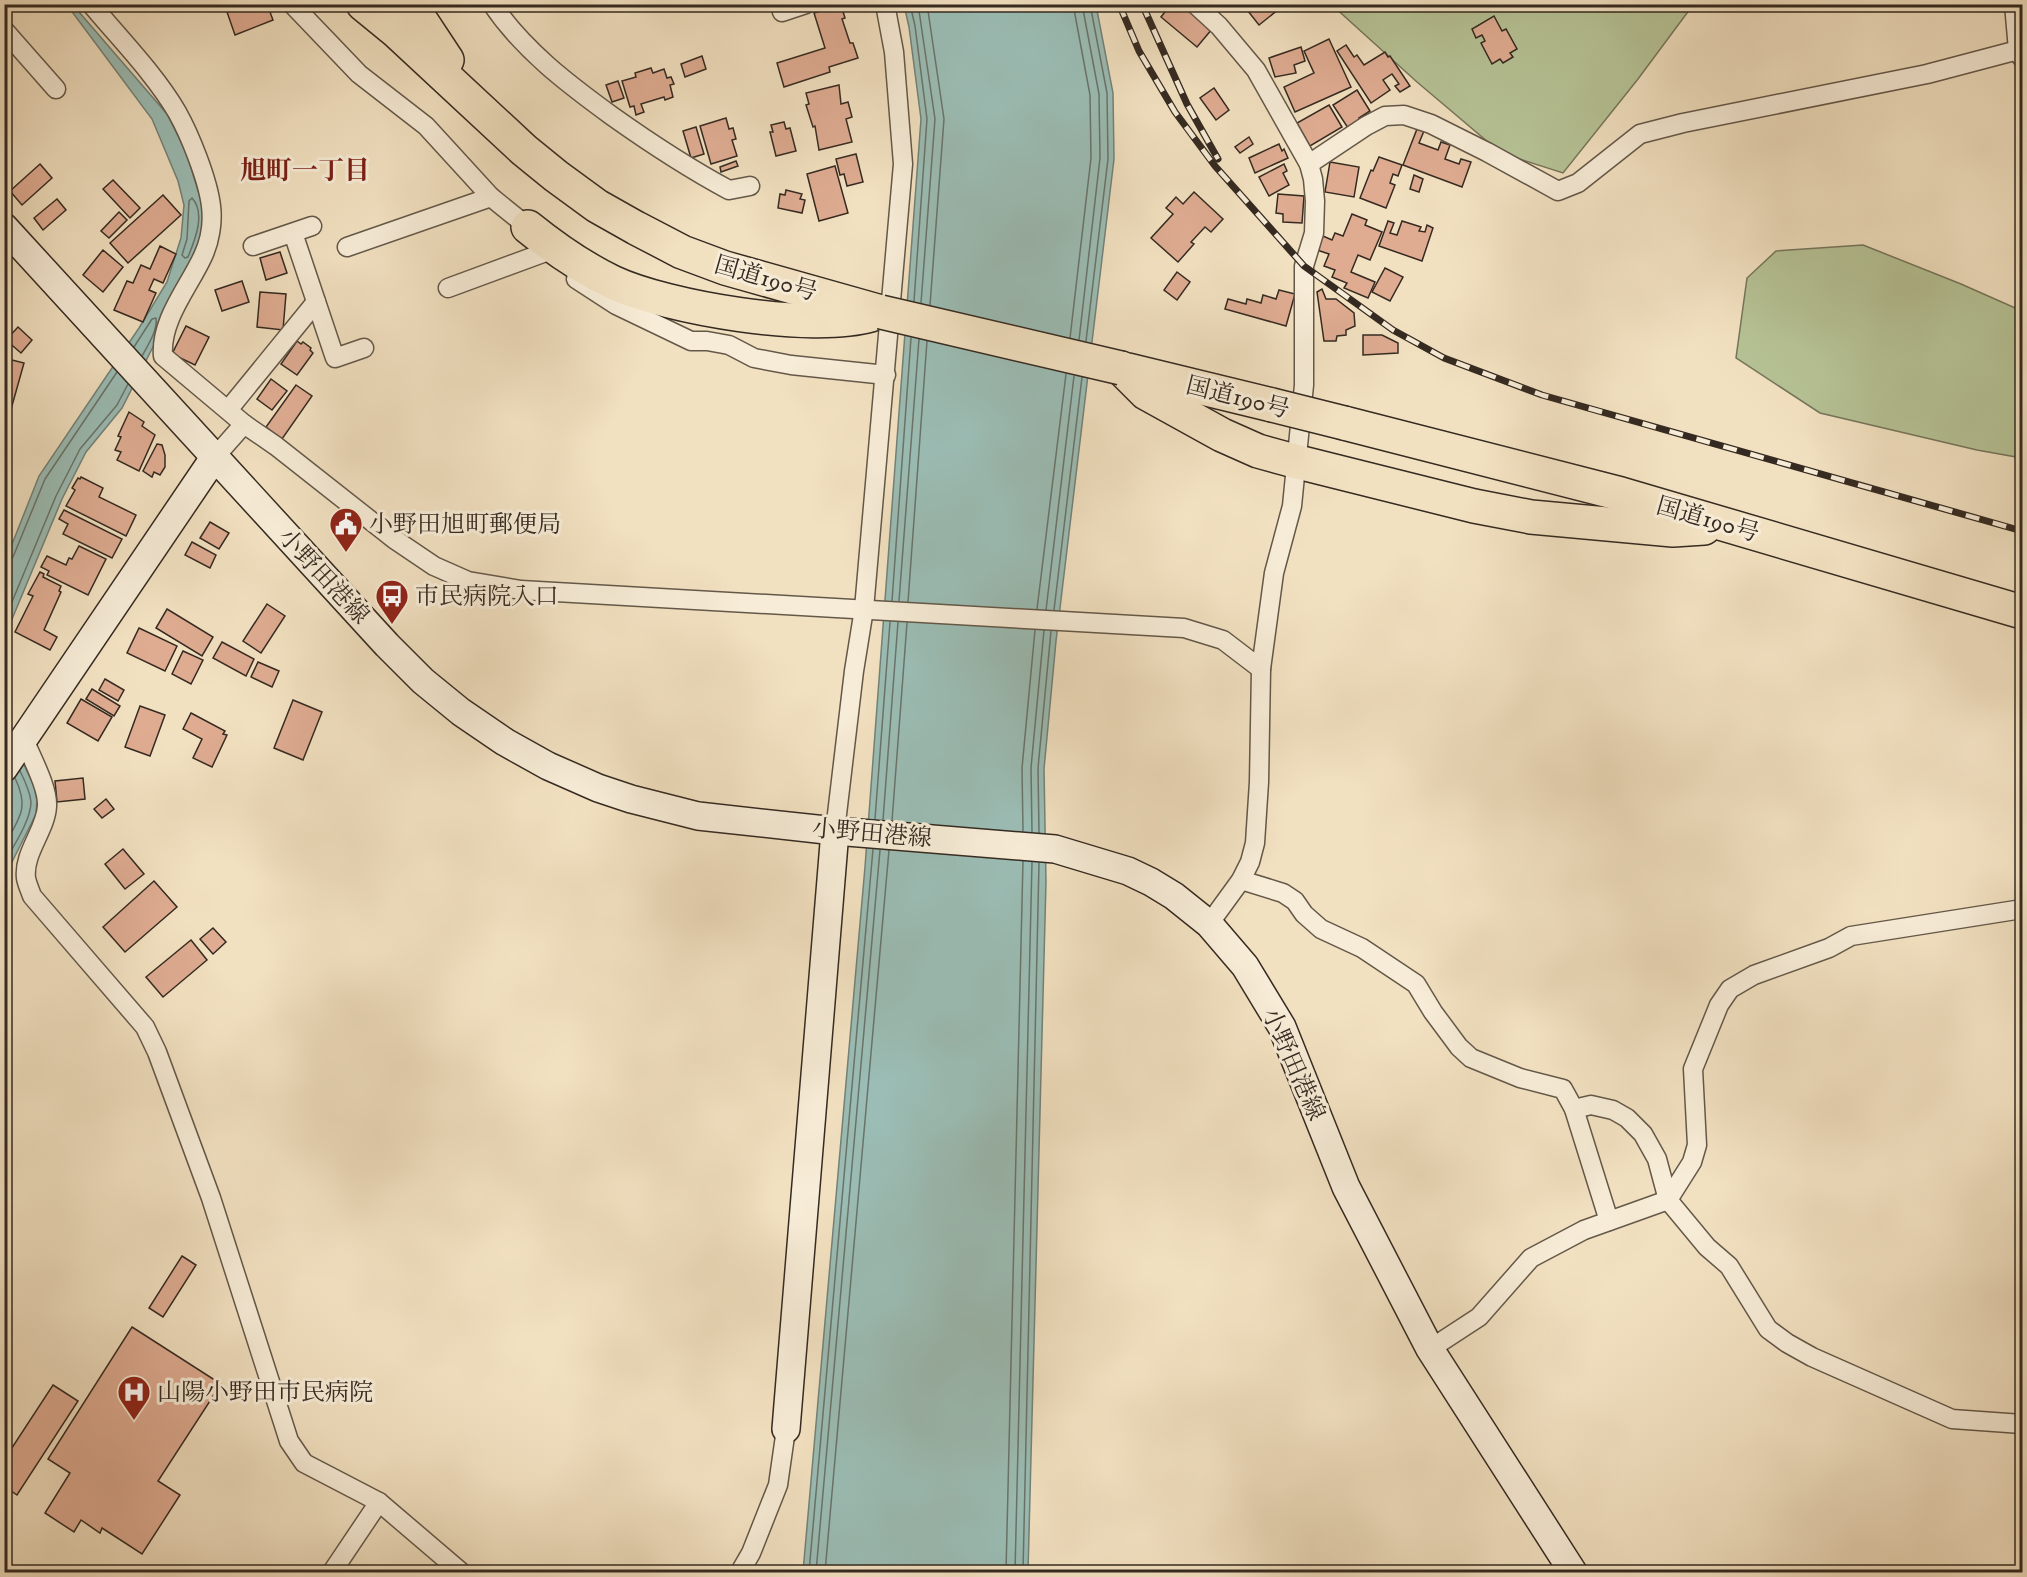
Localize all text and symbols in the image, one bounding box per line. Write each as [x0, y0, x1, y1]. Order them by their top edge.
district label: 旭町一丁目 [240, 155, 370, 188]
street label: 国道190号 [711, 250, 821, 308]
street label: 国道190号 [1183, 371, 1293, 425]
street label: 国道190号 [1653, 491, 1763, 549]
public building icon: 小野田旭町郵便局 [328, 506, 364, 553]
place label: 小野田旭町郵便局 [369, 510, 561, 540]
street label: 小野田港線 [271, 523, 375, 631]
bus stop icon: 市民病院入口 [374, 578, 410, 625]
place label: 市民病院入口 [415, 582, 559, 612]
street label: 小野田港線 [811, 814, 933, 854]
street label: 小野田港線 [1255, 1003, 1331, 1125]
hospital icon: 山陽小野田市民病院 [116, 1374, 152, 1421]
place label: 山陽小野田市民病院 [157, 1378, 373, 1408]

